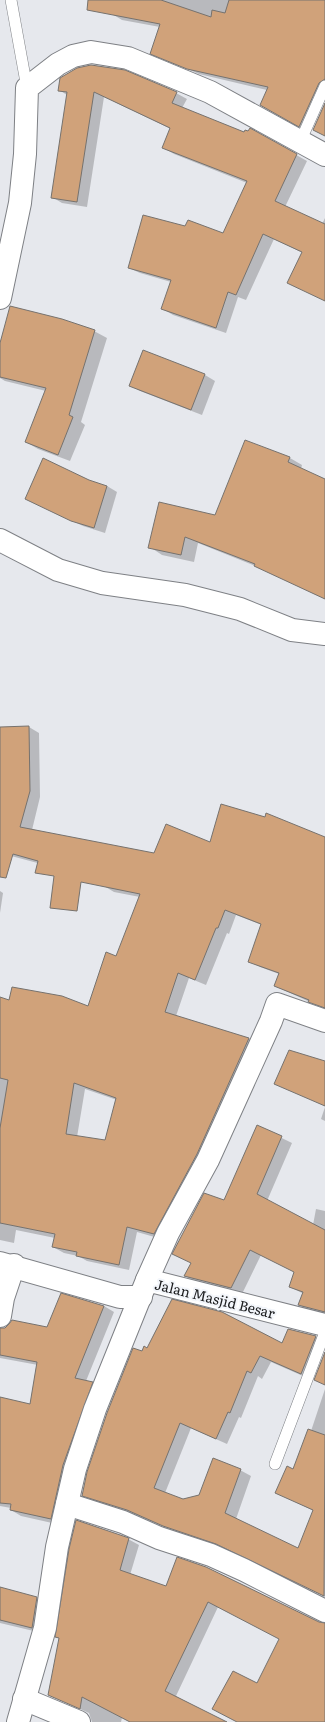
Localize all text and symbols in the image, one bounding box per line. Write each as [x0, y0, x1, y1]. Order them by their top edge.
street label: Jalan Masjid Besar [153, 1273, 278, 1323]

